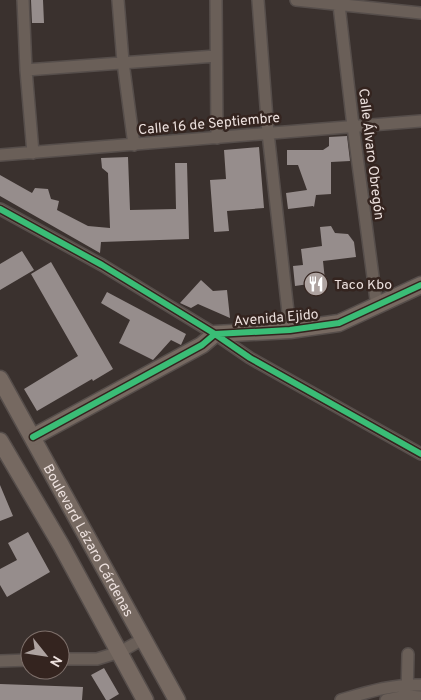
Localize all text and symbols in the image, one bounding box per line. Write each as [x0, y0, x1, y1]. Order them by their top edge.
street label: Calle Álvaro Obregón [354, 87, 388, 221]
street label: Calle 16 de Septiembre [138, 110, 281, 139]
restaurant icon: Taco Kbo [303, 271, 329, 297]
place label: Taco Kbo [334, 277, 392, 294]
street label: Avenida Ejido [233, 306, 319, 331]
street label: Boulevard Lázaro Cárdenas [39, 462, 136, 620]
north arrow [20, 630, 70, 680]
text: N [45, 652, 65, 669]

